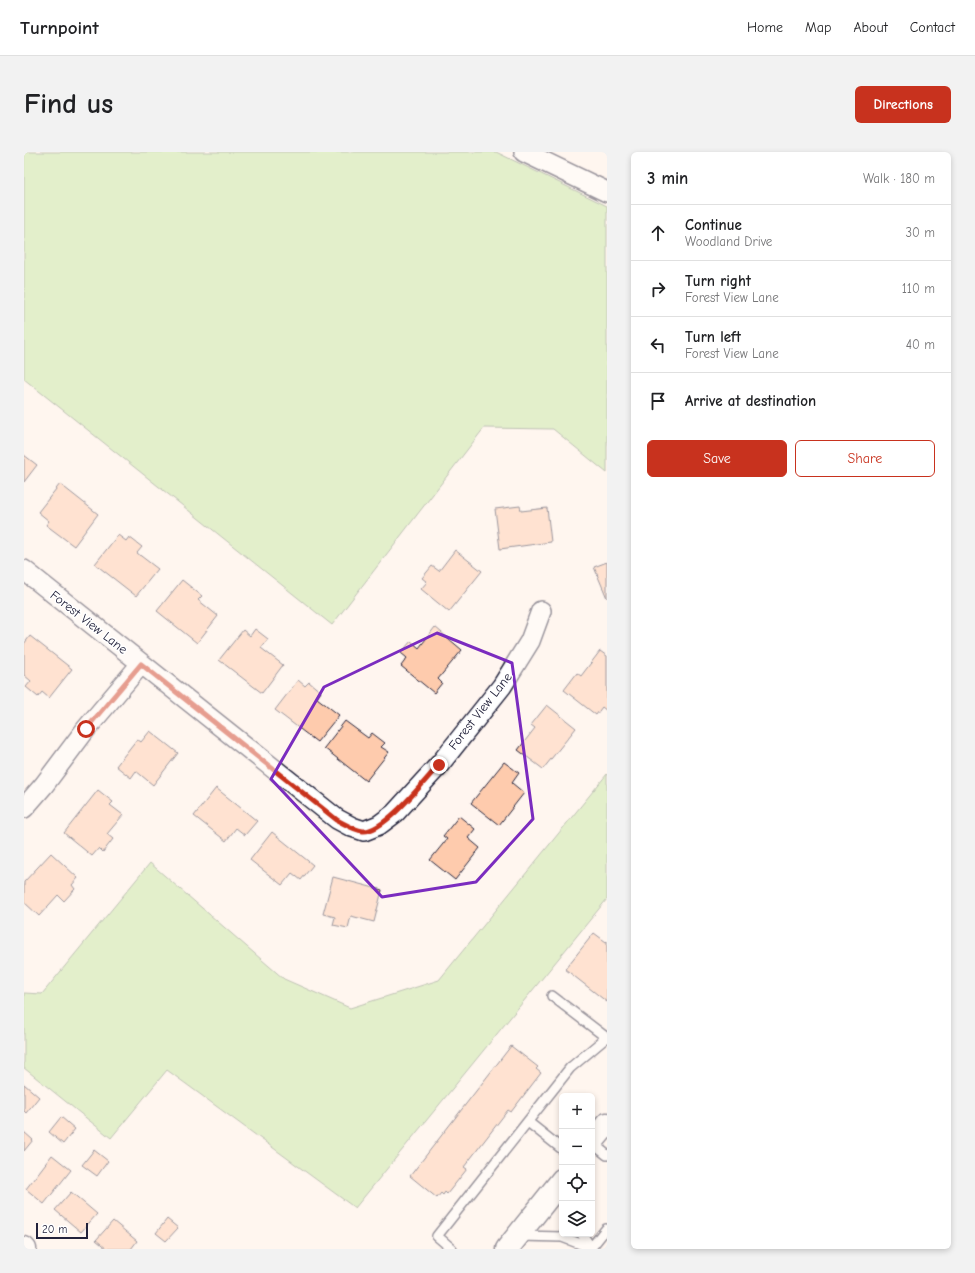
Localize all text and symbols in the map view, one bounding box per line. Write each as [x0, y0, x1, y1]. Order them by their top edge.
text: Turnpoint [20, 17, 99, 39]
text: Home [747, 19, 783, 36]
text: Map [805, 19, 831, 36]
text: About [853, 19, 888, 36]
text: Contact [910, 19, 955, 36]
button: Directions [855, 86, 951, 123]
text: Find us [24, 88, 113, 120]
text: 3 min [647, 169, 688, 188]
text: Walk · 180 m [863, 171, 935, 186]
text: Continue [685, 216, 742, 234]
icon: ahead [647, 222, 669, 244]
text: 30 m [905, 225, 935, 240]
text: Woodland Drive [685, 234, 772, 249]
text: Turn right [685, 272, 751, 290]
icon: right [647, 278, 669, 300]
text: 110 m [902, 281, 935, 296]
text: Forest View Lane [685, 290, 779, 305]
text: Turn left [685, 328, 741, 346]
icon: left [647, 334, 669, 356]
text: 40 m [906, 337, 935, 352]
text: Forest View Lane [685, 346, 779, 361]
icon: arrive [647, 390, 669, 412]
text: Arrive at destination [685, 392, 816, 410]
button: Save [647, 440, 787, 477]
button: Share [795, 440, 935, 477]
street label: Forest View Lane [47, 587, 131, 657]
street label: Forest View Lane [445, 669, 515, 753]
route start [77, 720, 95, 738]
route end [430, 756, 448, 774]
map controls [559, 1093, 595, 1237]
button: + [559, 1093, 595, 1129]
button: − [559, 1129, 595, 1165]
button: locate [559, 1165, 595, 1201]
button: layers [559, 1201, 595, 1237]
scale bar [36, 1221, 88, 1240]
text: 20 m [42, 1223, 67, 1236]

